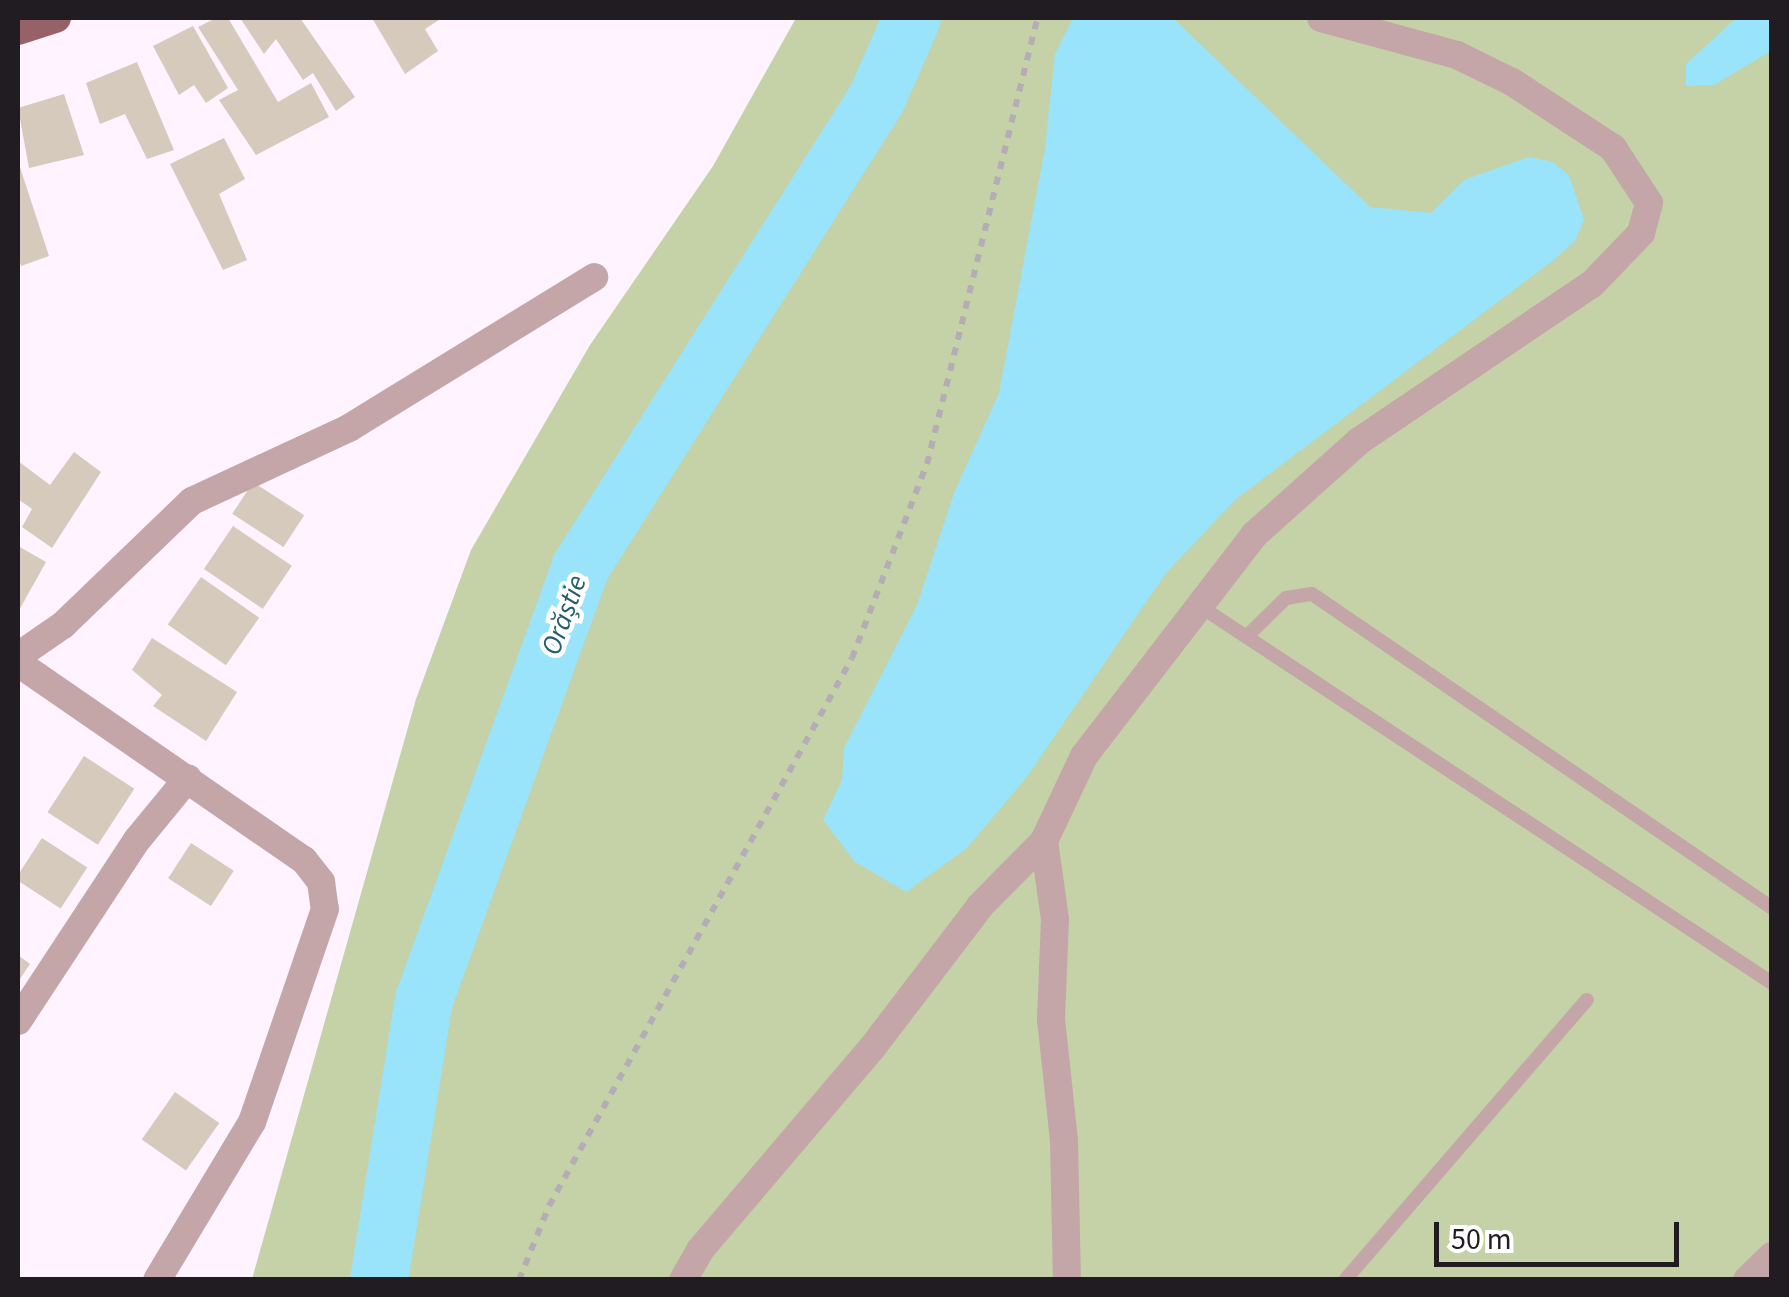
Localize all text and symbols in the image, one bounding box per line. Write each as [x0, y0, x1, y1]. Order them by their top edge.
water label: Orăștie [534, 571, 594, 659]
scale bar [1439, 1202, 1684, 1264]
text: 50 m [1451, 1218, 1512, 1261]

